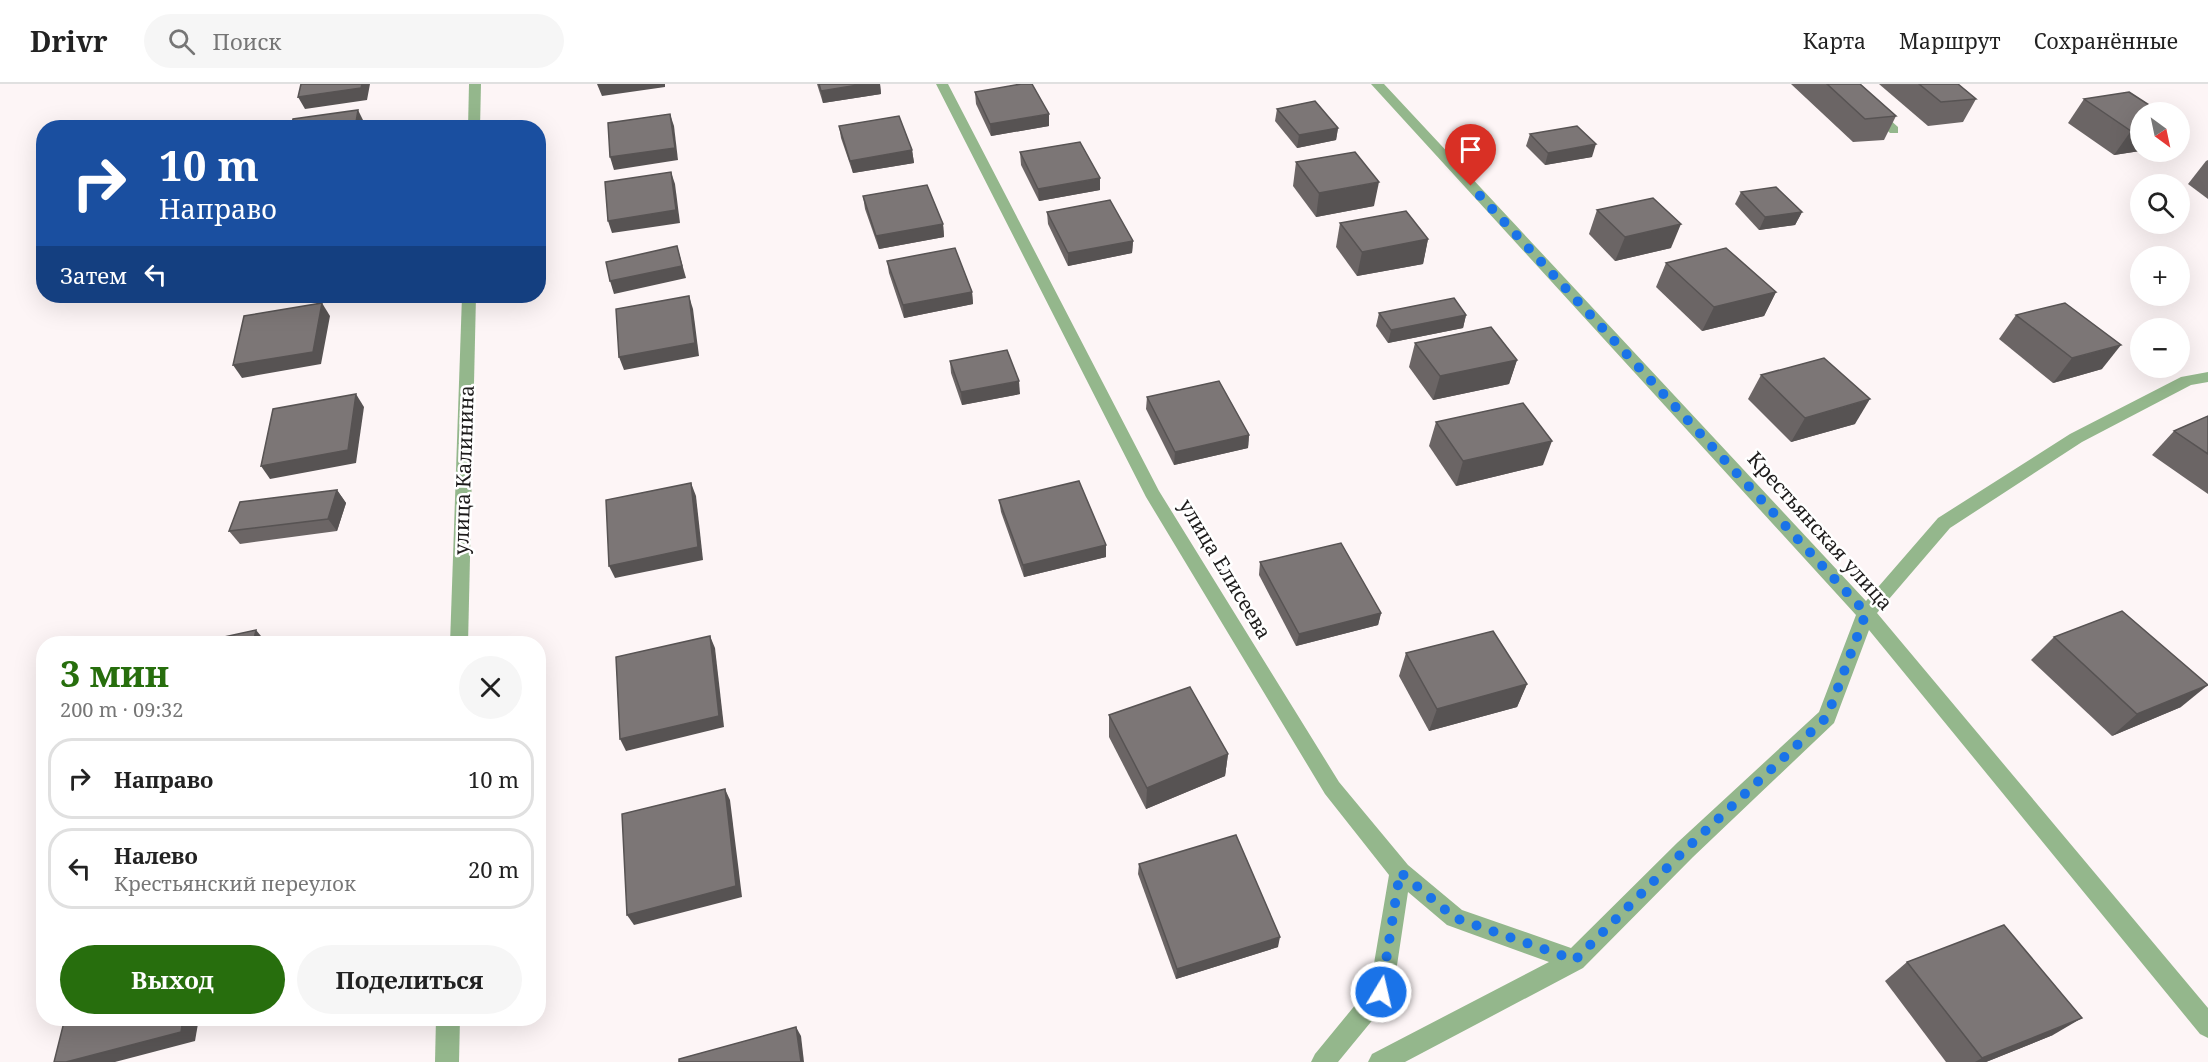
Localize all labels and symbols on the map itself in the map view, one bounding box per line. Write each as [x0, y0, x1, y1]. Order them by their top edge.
north arrow [2130, 102, 2190, 162]
pin [1445, 124, 1496, 186]
street label: улица Калинина [447, 385, 480, 555]
street label: Крестьянская улица [1742, 445, 1899, 616]
street label: улица Елисеева [1173, 494, 1278, 644]
position arrow [1349, 960, 1413, 1024]

